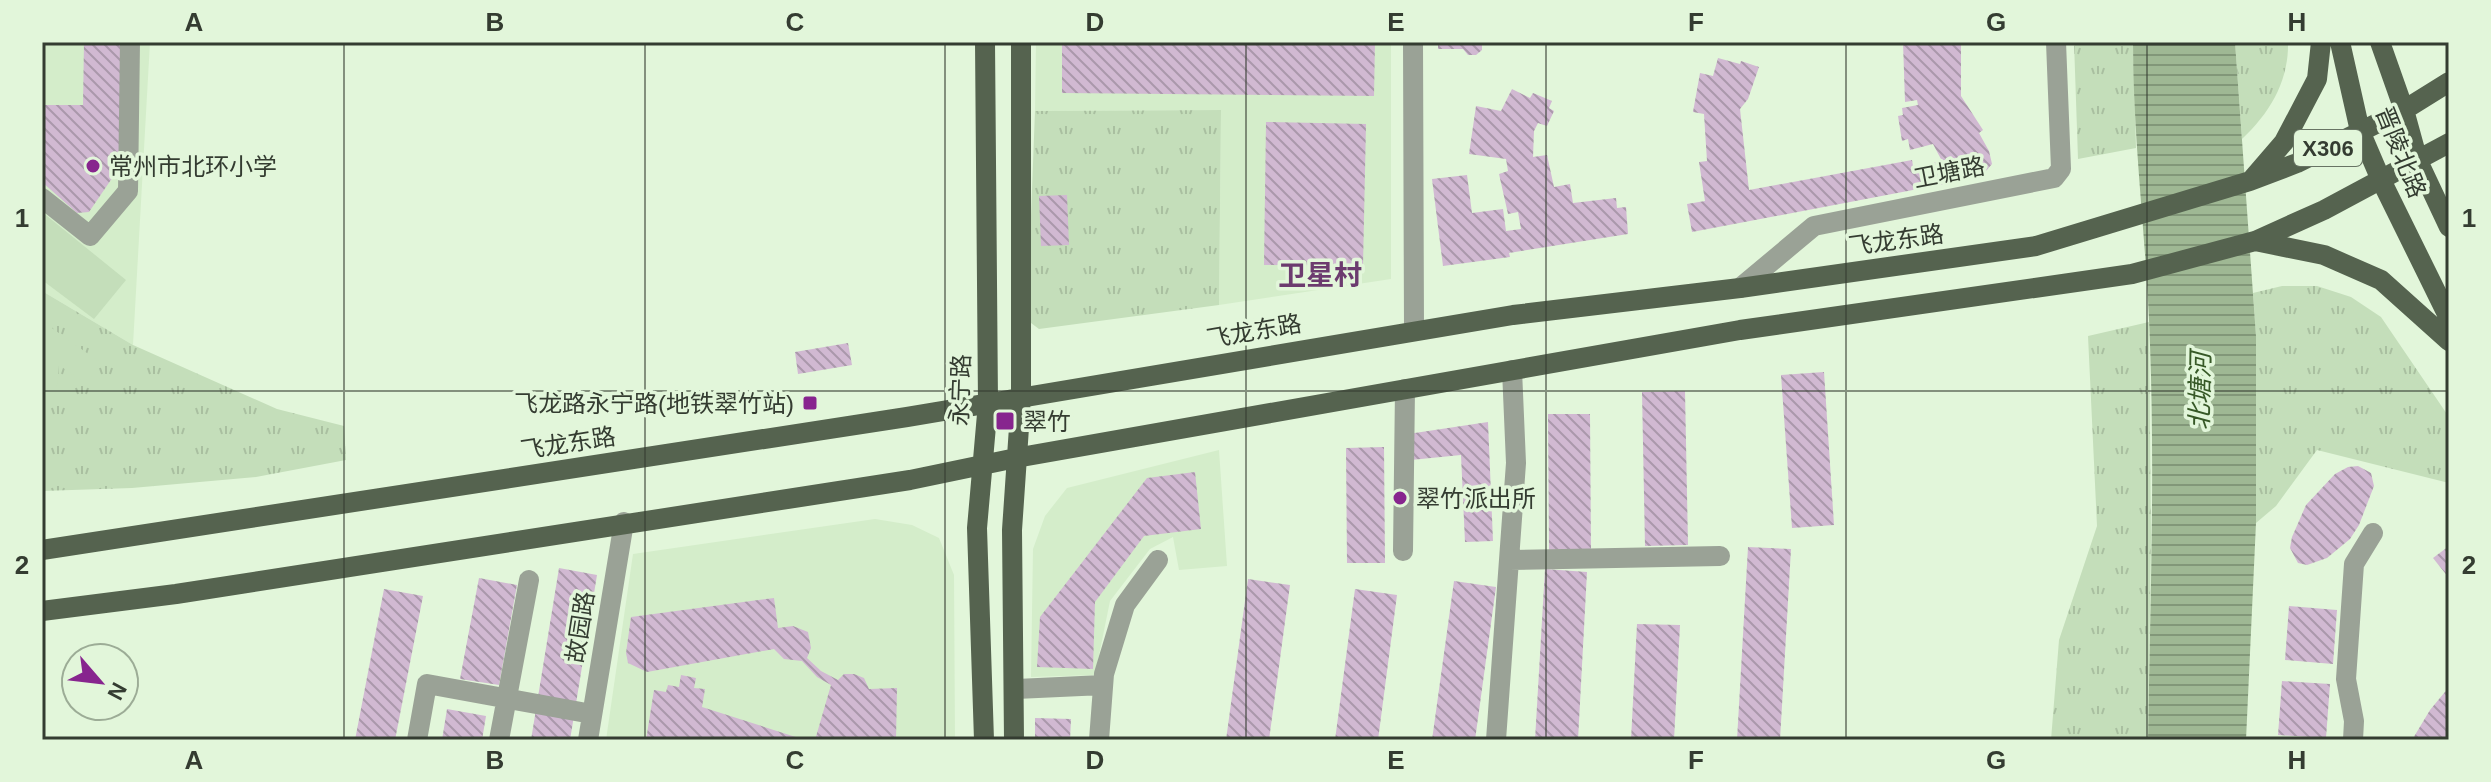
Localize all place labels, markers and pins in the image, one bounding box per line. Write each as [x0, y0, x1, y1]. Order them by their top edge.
place label: 常州市北环小学 [109, 153, 277, 180]
marker: 常州市北环小学 [84, 157, 102, 175]
place label: 飞龙路永宁路(地铁翠竹站) [514, 390, 794, 417]
marker: 飞龙路永宁路(地铁翠竹站) [801, 394, 819, 412]
place label: 翠竹 [1023, 408, 1071, 435]
marker: 翠竹 [994, 410, 1016, 432]
place label: 翠竹派出所 [1416, 485, 1536, 512]
marker: 翠竹派出所 [1391, 489, 1409, 507]

